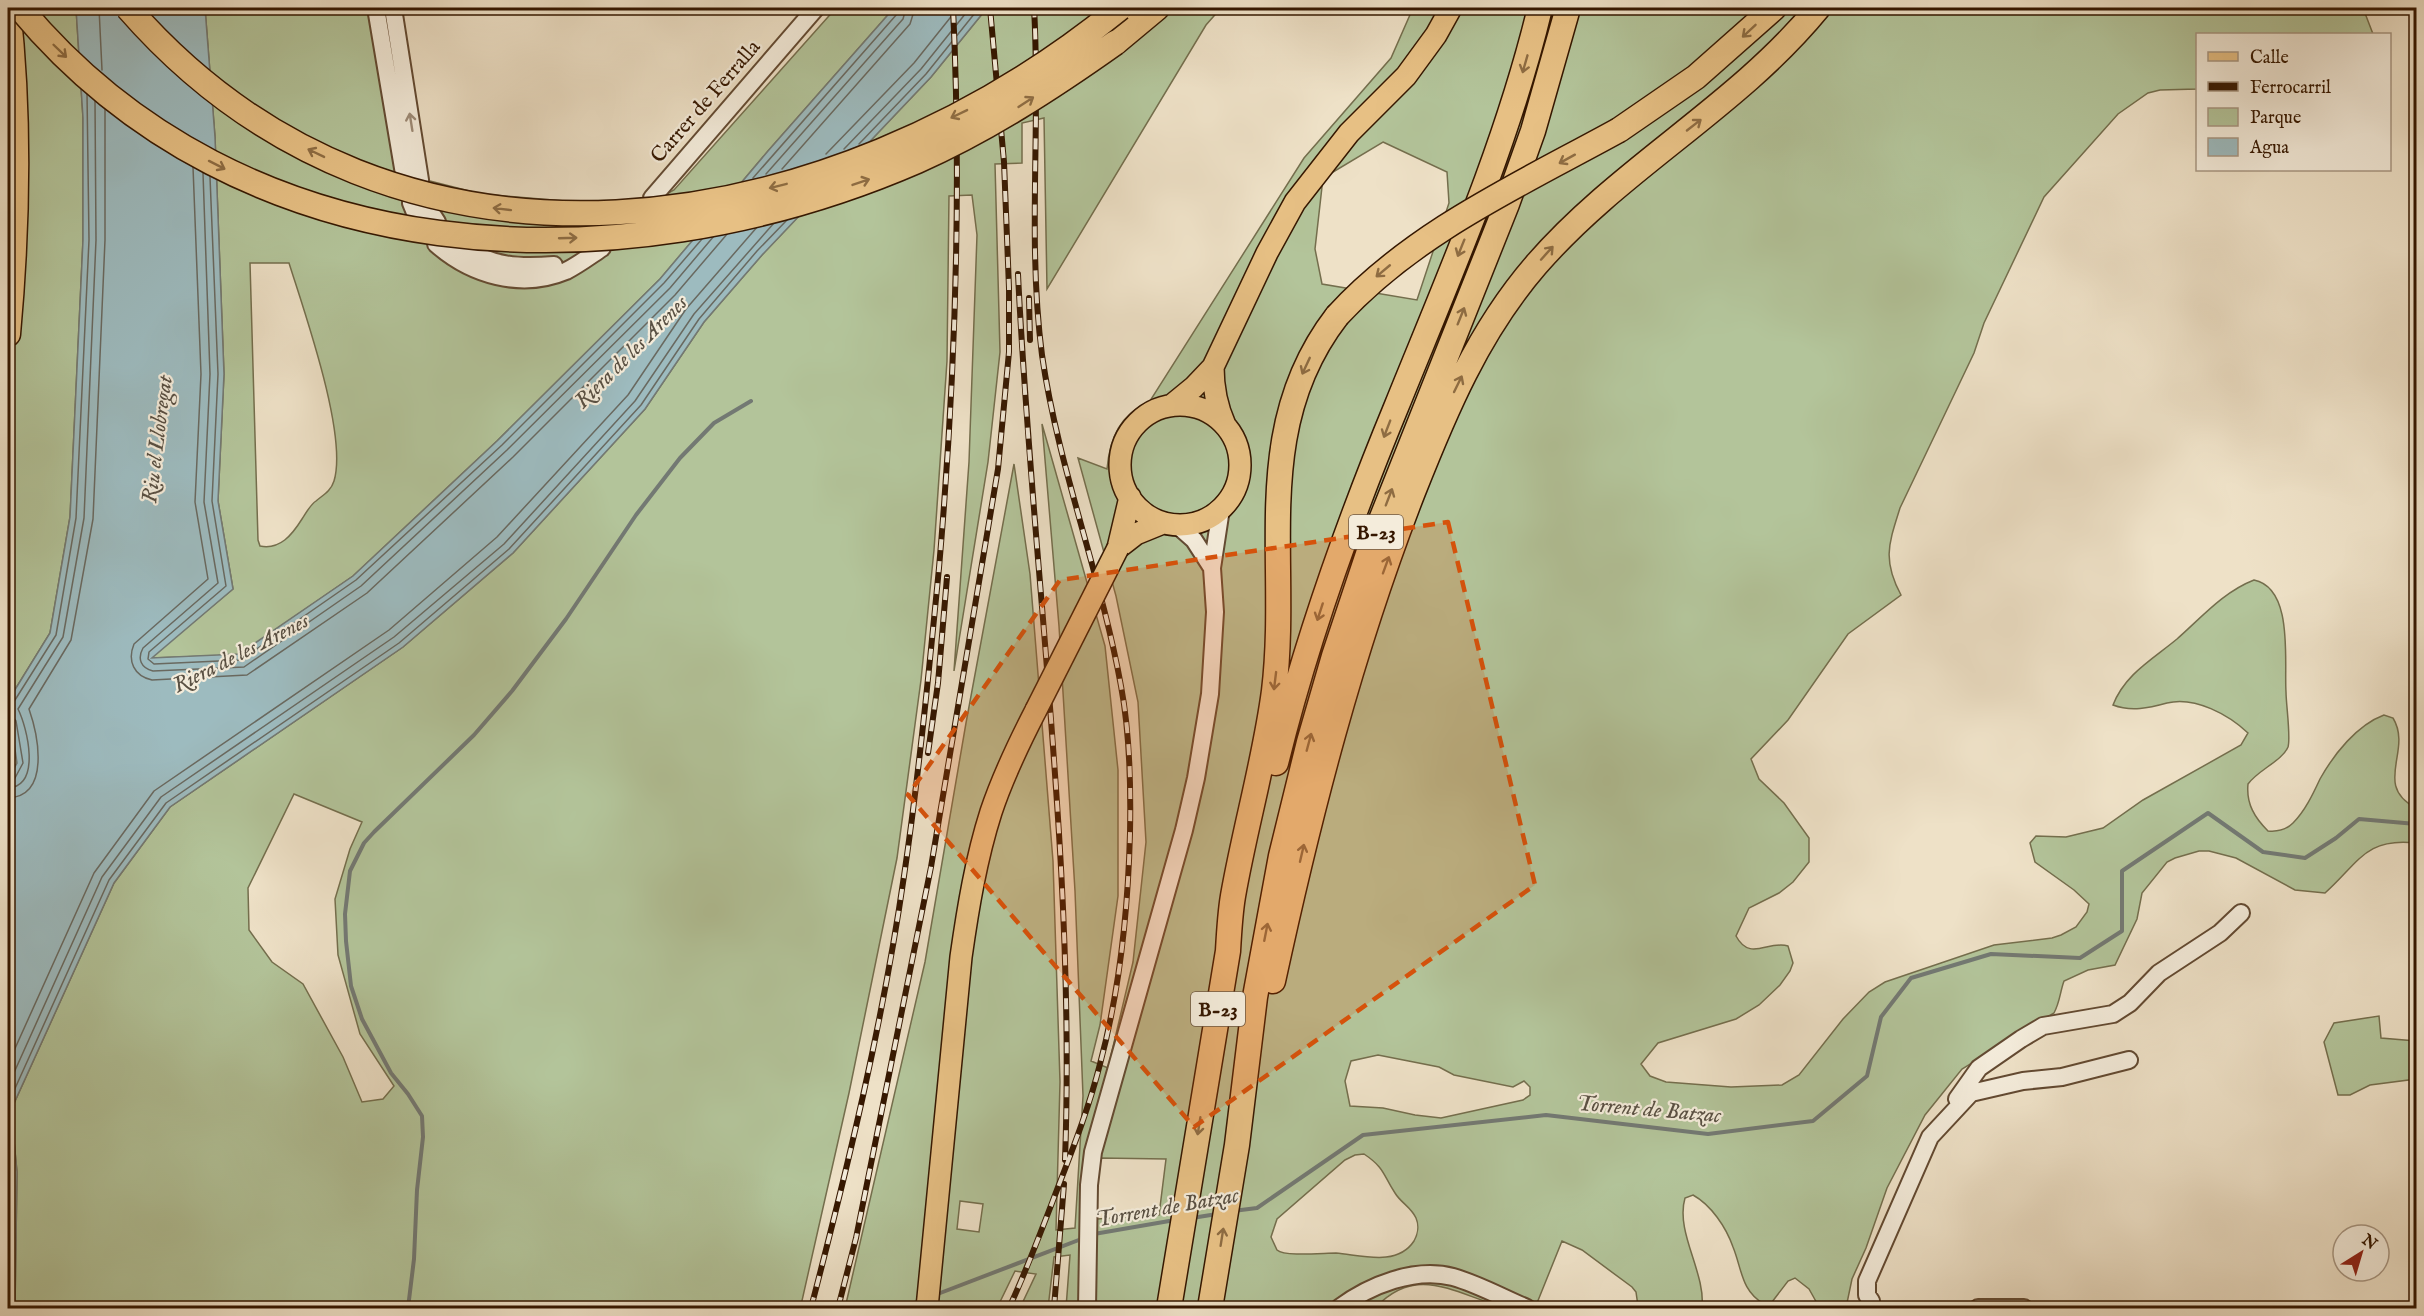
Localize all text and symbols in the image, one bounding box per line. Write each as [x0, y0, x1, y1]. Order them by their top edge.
one-way arrow [1742, 24, 1757, 38]
legend [2196, 33, 2391, 171]
street label: Carrer de Ferralla [645, 34, 768, 169]
one-way arrow [52, 43, 67, 58]
text: Calle [2250, 47, 2289, 70]
one-way arrow [1519, 54, 1530, 73]
text: Ferrocarril [2250, 77, 2331, 100]
one-way arrow [1017, 95, 1034, 107]
text: Parque [2250, 107, 2301, 130]
one-way arrow [950, 108, 968, 120]
one-way arrow [405, 113, 416, 133]
one-way arrow [1685, 119, 1701, 132]
text: Agua [2249, 137, 2289, 160]
one-way arrow [308, 147, 326, 158]
one-way arrow [1559, 153, 1576, 165]
one-way arrow [207, 160, 225, 172]
one-way arrow [851, 176, 870, 187]
one-way arrow [769, 180, 788, 192]
one-way arrow [493, 203, 512, 214]
one-way arrow [557, 233, 577, 244]
one-way arrow [1455, 238, 1466, 257]
one-way arrow [1540, 246, 1554, 261]
one-way arrow [1376, 264, 1391, 278]
water label: Riera de les Arenes [569, 289, 695, 415]
one-way arrow [1456, 307, 1467, 326]
one-way arrow [1299, 356, 1311, 374]
water label: Riu el Llobregat [136, 373, 180, 505]
one-way arrow [1453, 376, 1465, 394]
one-way arrow [1381, 419, 1392, 437]
one-way arrow [1384, 488, 1395, 507]
road number: B-23 [1349, 515, 1403, 549]
one-way arrow [1381, 556, 1392, 575]
one-way arrow [1314, 602, 1325, 621]
water label: Riera de les Arenes [168, 607, 314, 700]
one-way arrow [1269, 671, 1280, 690]
one-way arrow [1304, 733, 1315, 752]
one-way arrow [1297, 844, 1309, 863]
one-way arrow [1261, 923, 1272, 943]
road number: B-23 [1191, 992, 1245, 1026]
water label: Torrent de Batzac [1576, 1090, 1722, 1130]
one-way arrow [1193, 1115, 1204, 1135]
water label: Torrent de Batzac [1094, 1182, 1241, 1234]
north arrow [2331, 1223, 2391, 1283]
one-way arrow [1216, 1228, 1227, 1248]
text: N [2356, 1230, 2380, 1255]

